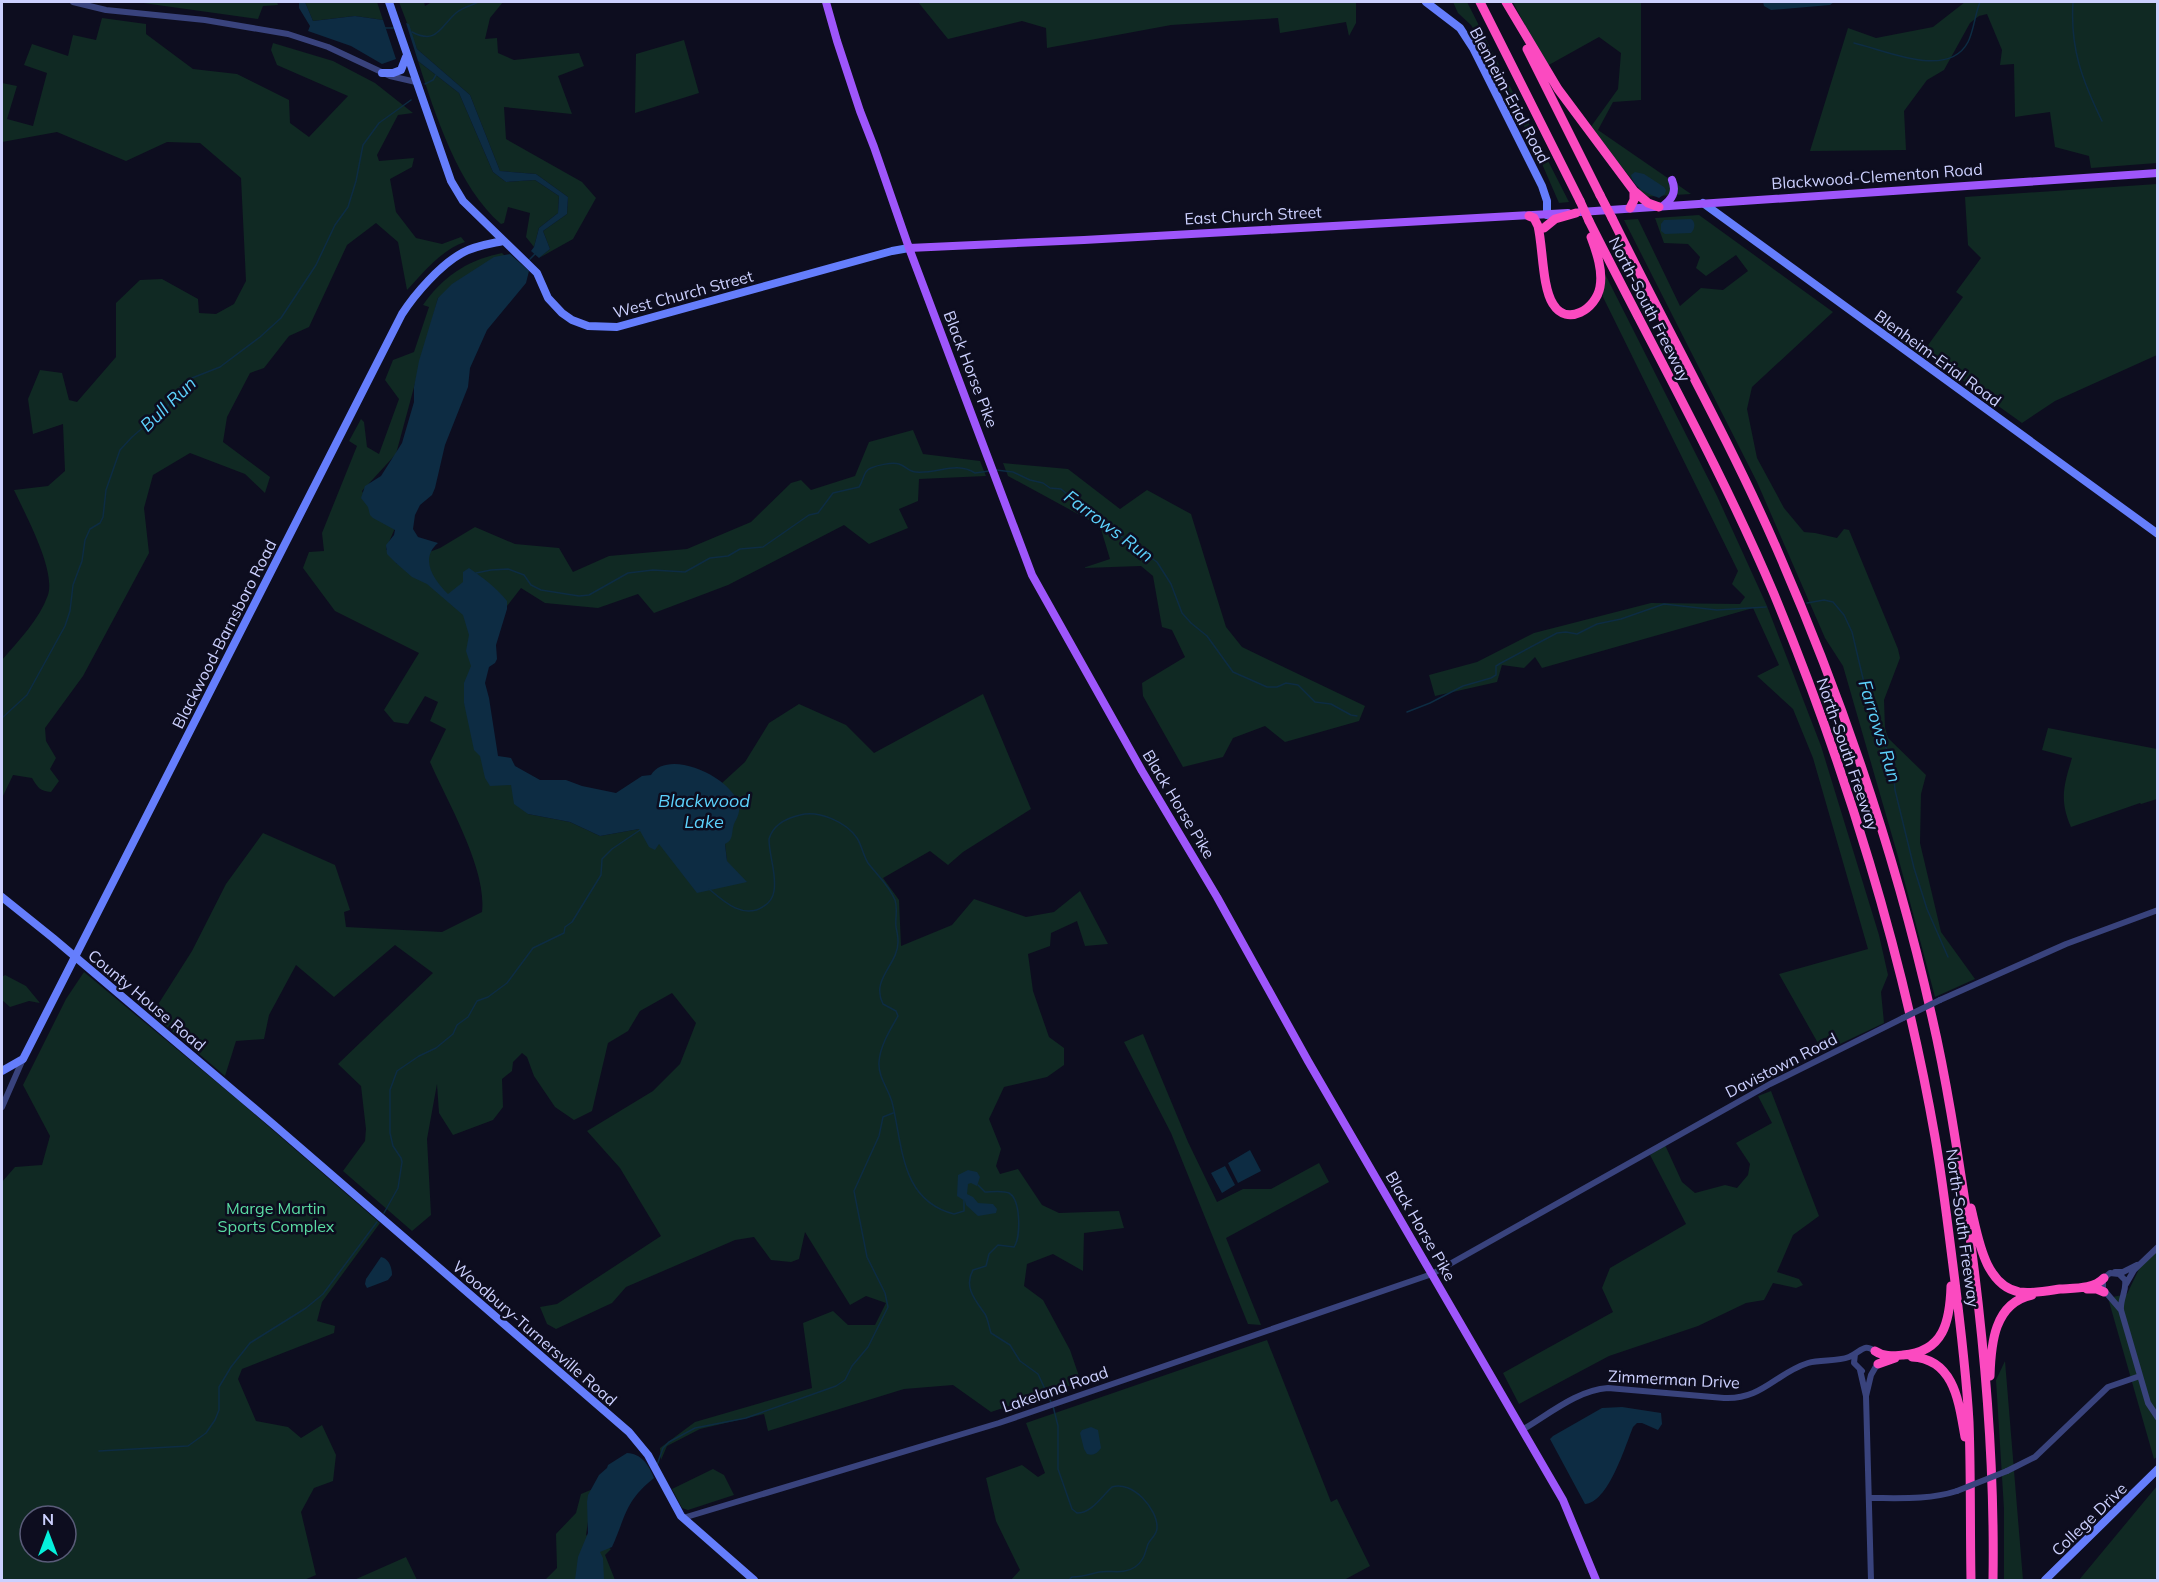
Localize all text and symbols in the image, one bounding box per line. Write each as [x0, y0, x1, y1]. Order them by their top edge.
street label: Blenheim-Erial Road [1466, 23, 1554, 167]
street label: Blackwood-Clementon Road [1771, 159, 1983, 193]
street label: East Church Street [1184, 201, 1323, 229]
street label: North-South Freeway [1605, 233, 1695, 385]
street label: West Church Street [611, 266, 756, 322]
street label: Blenheim-Erial Road [1871, 305, 2005, 411]
street label: Black Horse Pike [940, 308, 1002, 430]
water label: Bull Run [135, 372, 201, 436]
water label: Farrows Run [1060, 485, 1158, 567]
street label: Blackwood-Barnsboro Road [168, 536, 280, 732]
street label: North-South Freeway [1813, 675, 1884, 833]
water label: Farrows Run [1853, 677, 1907, 785]
street label: Black Horse Pike [1139, 746, 1219, 862]
water label: Blackwood Lake [658, 789, 750, 833]
street label: County House Road [84, 945, 210, 1055]
street label: Davistown Road [1722, 1028, 1840, 1102]
street label: North-South Freeway [1942, 1147, 1984, 1309]
street label: Black Horse Pike [1381, 1168, 1461, 1284]
park label: Marge Martin Sports Complex [218, 1198, 335, 1236]
street label: Woodbury-Turnersville Road [449, 1256, 621, 1410]
street label: Lakeland Road [999, 1361, 1111, 1417]
street label: Zimmerman Drive [1608, 1366, 1740, 1392]
street label: College Drive [2047, 1478, 2131, 1560]
north arrow [18, 1504, 78, 1564]
text: N [42, 1509, 54, 1529]

